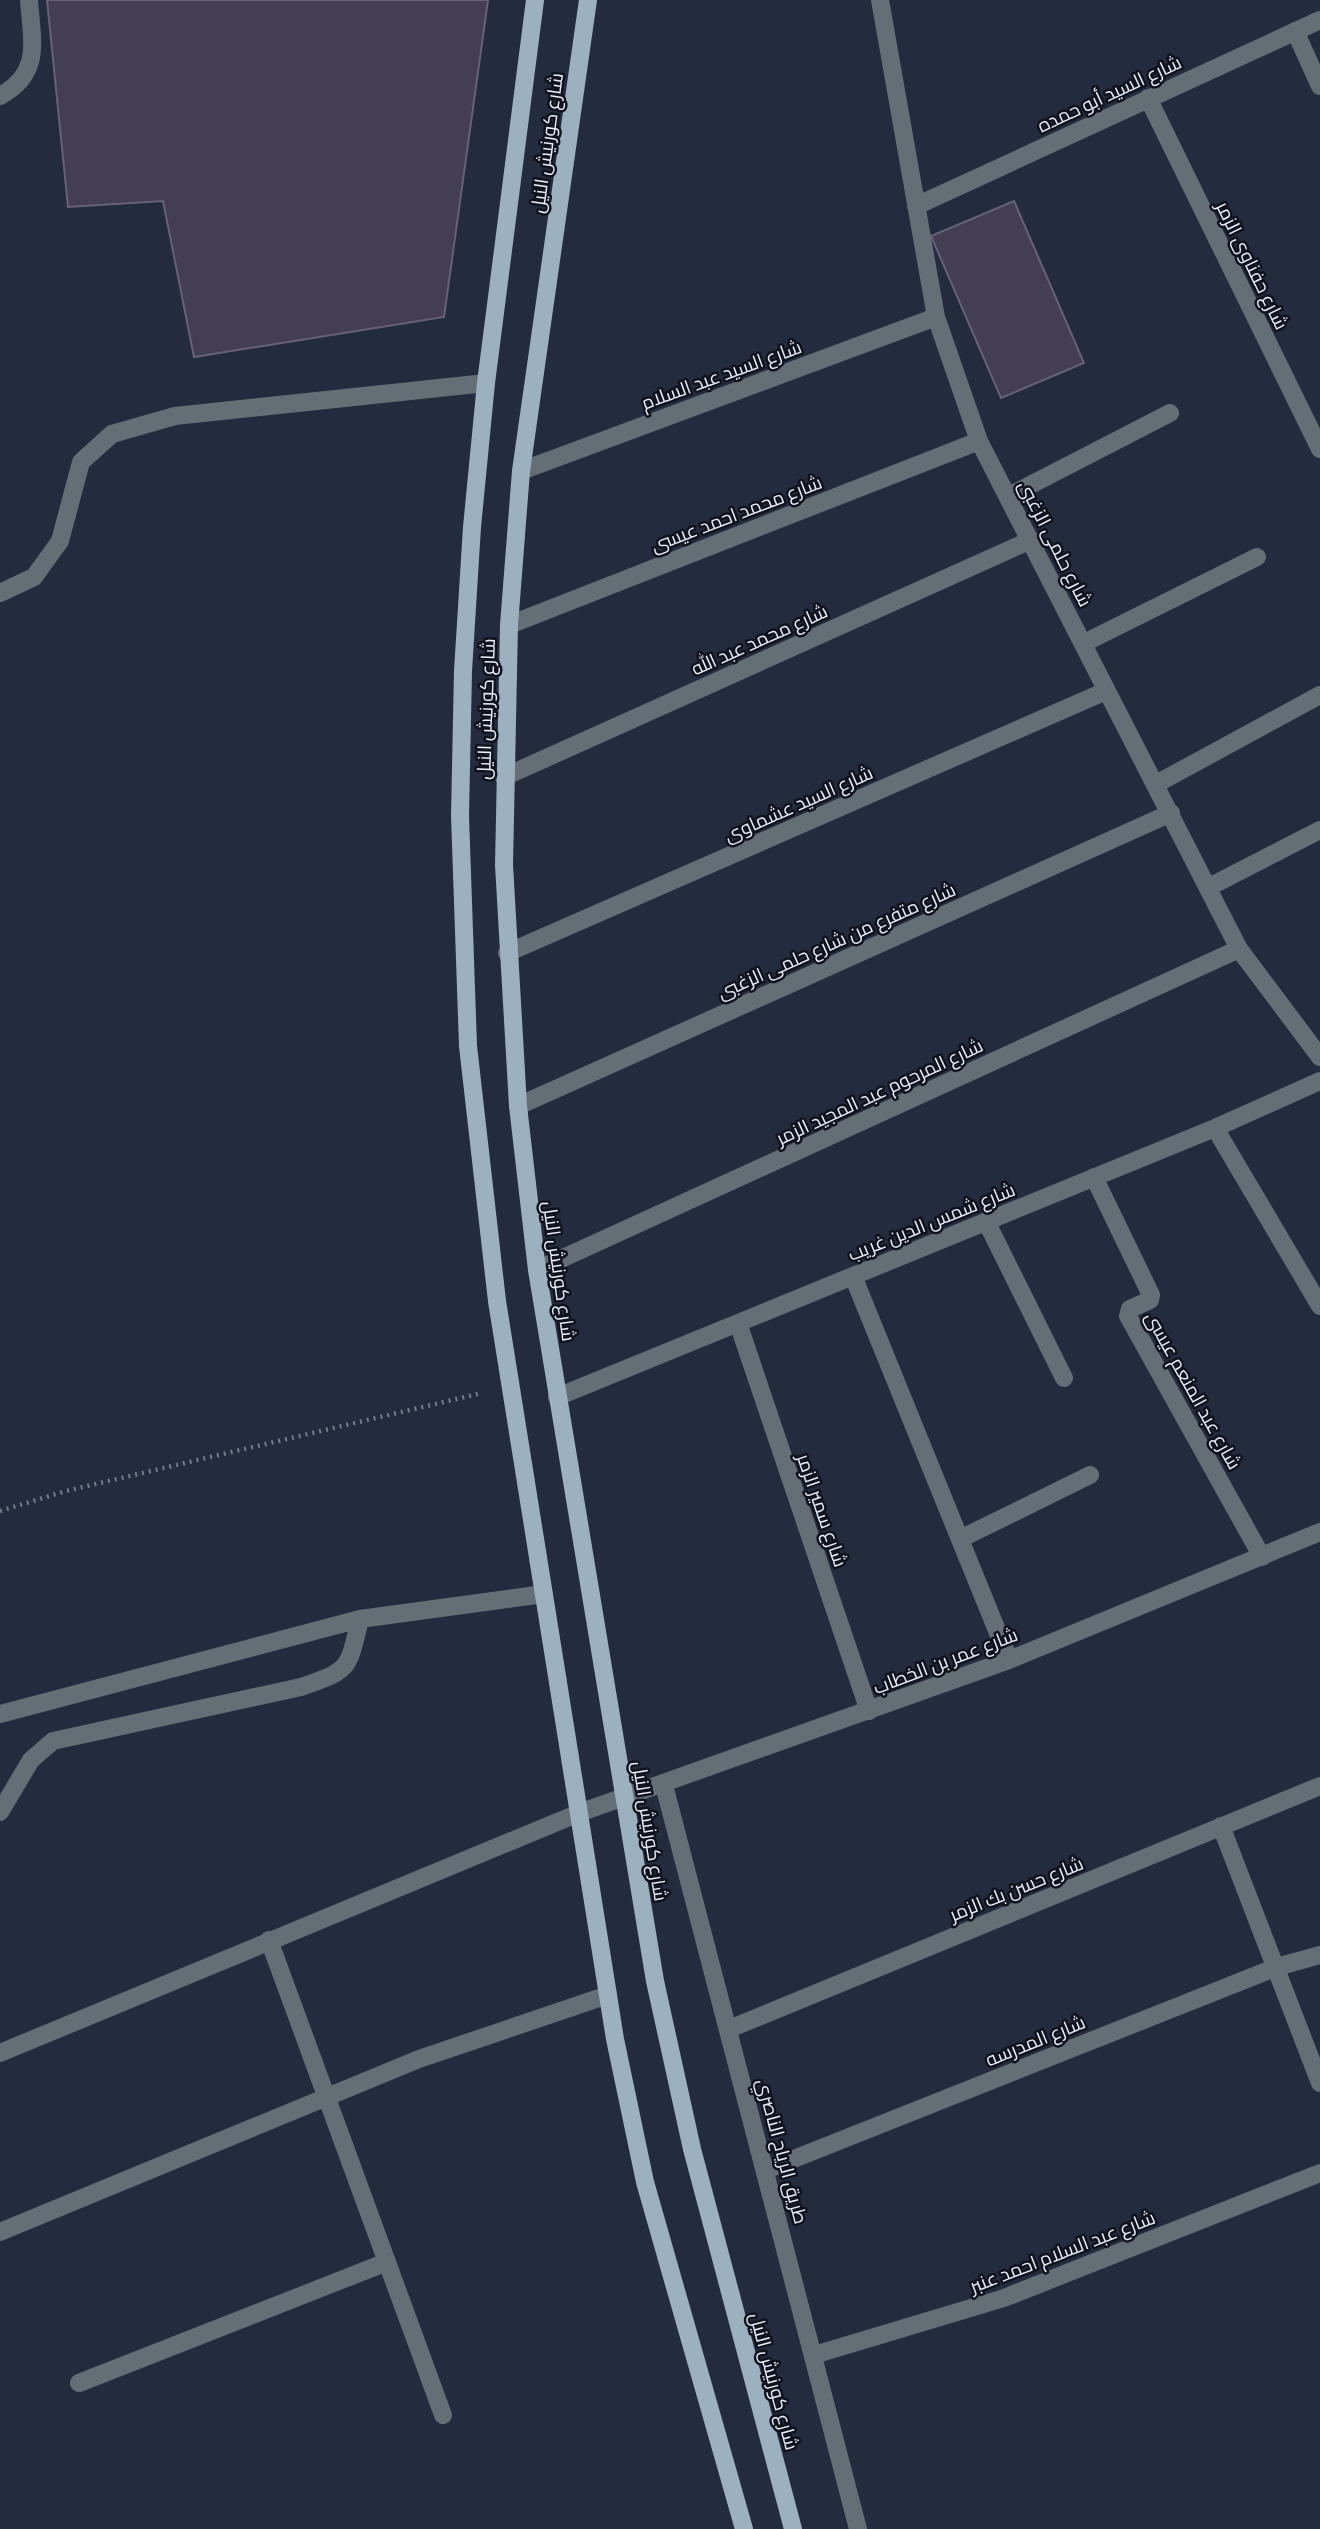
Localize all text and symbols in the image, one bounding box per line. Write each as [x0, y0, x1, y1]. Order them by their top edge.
street label: شارع السيد أبو حمده [1033, 50, 1186, 139]
street label: شارع كورنيش النيل [525, 71, 570, 215]
street label: شارع حفناوى الزمر [1209, 196, 1294, 334]
street label: شارع السيد عبد السلام [638, 334, 805, 417]
street label: شارع محمد احمد عيسى [647, 470, 826, 559]
street label: شارع حلمى الزغبى [1012, 476, 1098, 611]
street label: شارع محمد عبد الله [687, 599, 832, 682]
street label: شارع كورنيش النيل [471, 638, 502, 780]
street label: شارع السيد عشماوى [720, 760, 877, 849]
street label: شارع متفرع من شارع حلمى الزغبى [713, 877, 960, 1006]
street label: شارع المرحوم عبد المجيد الزمر [771, 1033, 987, 1152]
street label: شارع شمس الدين غريب [844, 1177, 1019, 1268]
street label: شارع كورنيش النيل [536, 1199, 581, 1343]
street label: شارع عبد المنعم عيسى [1138, 1307, 1247, 1474]
street label: شارع سمير الزمر [790, 1449, 853, 1571]
street label: شارع عمر بن الخطاب [869, 1622, 1022, 1701]
street label: شارع كورنيش النيل [626, 1759, 673, 1903]
street label: شارع حسن بك الزمر [945, 1851, 1088, 1929]
street label: شارع المدرسه [982, 2010, 1089, 2073]
street label: طريق الرياح الناصري [749, 2076, 813, 2227]
street label: شارع عبد السلام احمد عنبر [965, 2205, 1159, 2300]
street label: شارع كورنيش النيل [743, 2310, 804, 2453]

